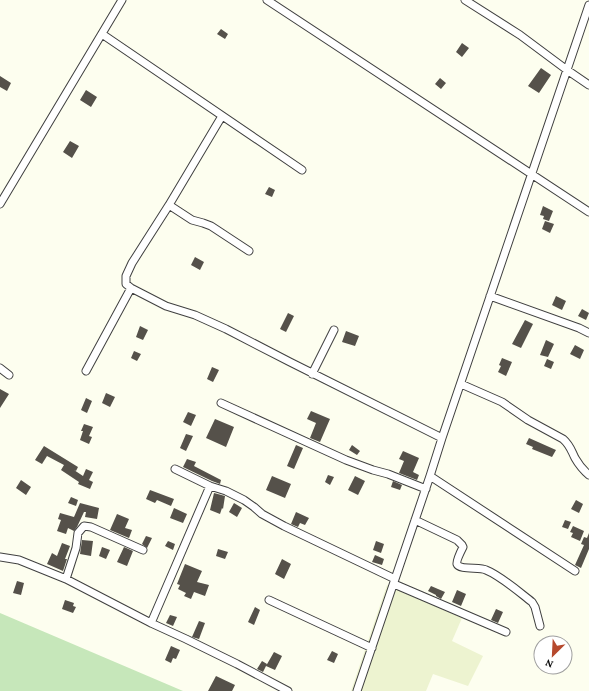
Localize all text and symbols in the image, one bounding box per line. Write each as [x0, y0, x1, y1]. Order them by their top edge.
north arrow [533, 635, 573, 675]
text: N [543, 657, 555, 671]

